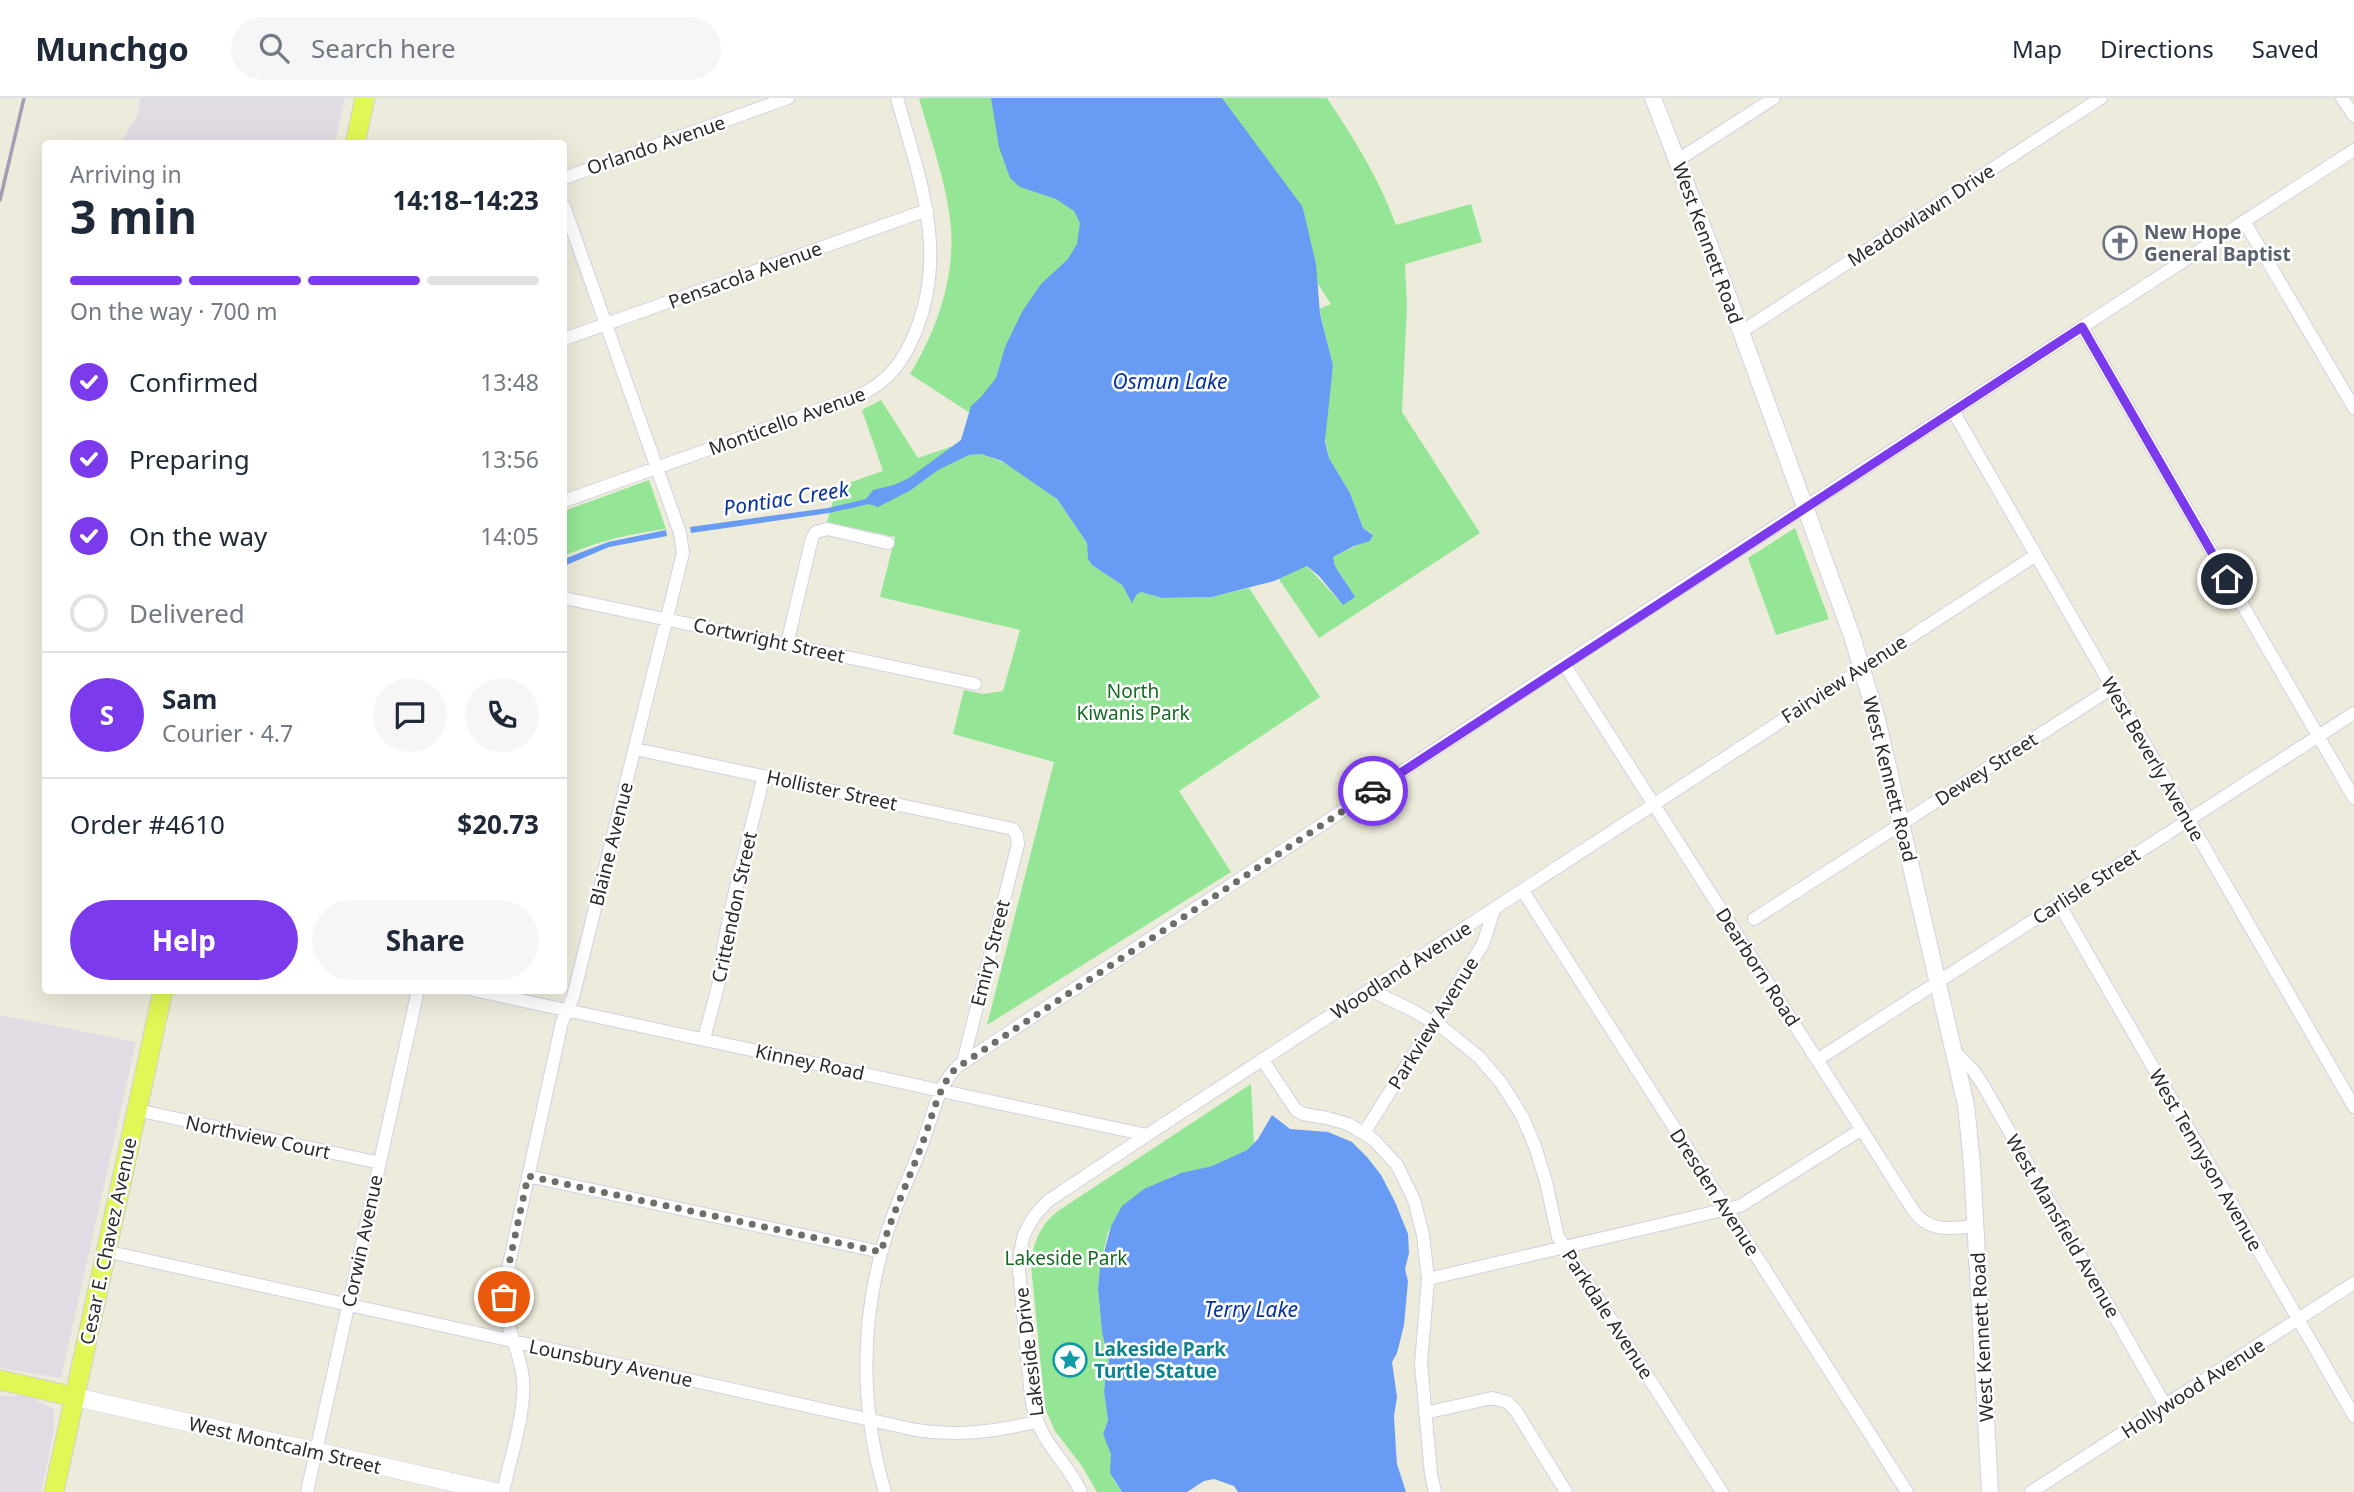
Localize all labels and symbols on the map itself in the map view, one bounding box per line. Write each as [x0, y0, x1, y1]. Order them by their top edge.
street label: Orlando Avenue [583, 109, 729, 181]
street label: Meadowlawn Drive [1842, 158, 2000, 272]
street label: West Kennett Road [1667, 159, 1749, 327]
place label: New Hope General Baptist [2144, 219, 2291, 267]
church icon: New Hope General Baptist [2101, 224, 2139, 262]
street label: Pensacola Avenue [665, 235, 825, 315]
water label: Osmun Lake [1113, 367, 1227, 395]
street label: Monticello Avenue [705, 381, 869, 461]
water label: Pontiac Creek [721, 474, 852, 522]
pin [2197, 549, 2257, 609]
street label: Cortwright Street [691, 611, 847, 669]
street label: Fairview Avenue [1776, 629, 1912, 729]
street label: West Beverly Avenue [2095, 672, 2211, 846]
park label: North Kiwanis Park [1076, 678, 1190, 726]
street label: West Kennett Road [1857, 693, 1923, 865]
street label: Dewey Street [1930, 726, 2042, 812]
courier [1338, 756, 1408, 826]
street label: Hollister Street [764, 763, 900, 817]
street label: Blaine Avenue [583, 779, 639, 909]
street label: Crittendon Street [705, 829, 763, 985]
street label: Carlisle Street [2027, 842, 2145, 930]
street label: Emiry Street [964, 897, 1016, 1009]
street label: Dearborn Road [1710, 903, 1806, 1031]
street label: Woodland Avenue [1326, 915, 1476, 1025]
street label: Parkview Avenue [1382, 952, 1484, 1094]
street label: Kinney Road [753, 1038, 867, 1086]
street label: West Tennyson Avenue [2143, 1064, 2269, 1256]
street label: Northview Court [183, 1109, 333, 1165]
street label: Dresden Avenue [1664, 1123, 1766, 1261]
street label: West Mansfield Avenue [2000, 1129, 2126, 1323]
street label: Cesar E. Chavez Avenue [73, 1135, 143, 1347]
street label: Corwin Avenue [335, 1172, 389, 1310]
street label: Parkdale Avenue [1556, 1244, 1660, 1384]
park label: Lakeside Park [1005, 1245, 1127, 1271]
street label: West Kennett Road [1965, 1251, 1999, 1423]
pin [474, 1267, 534, 1327]
street label: Lakeside Drive [1008, 1286, 1050, 1418]
water label: Terry Lake [1204, 1295, 1298, 1323]
street label: Hollywood Avenue [2116, 1332, 2270, 1444]
street label: Lounsbury Avenue [527, 1333, 695, 1393]
place label: Lakeside Park Turtle Statue [1094, 1336, 1226, 1384]
place icon: Lakeside Park Turtle Statue [1051, 1341, 1089, 1379]
street label: West Montcalm Street [186, 1410, 384, 1480]

